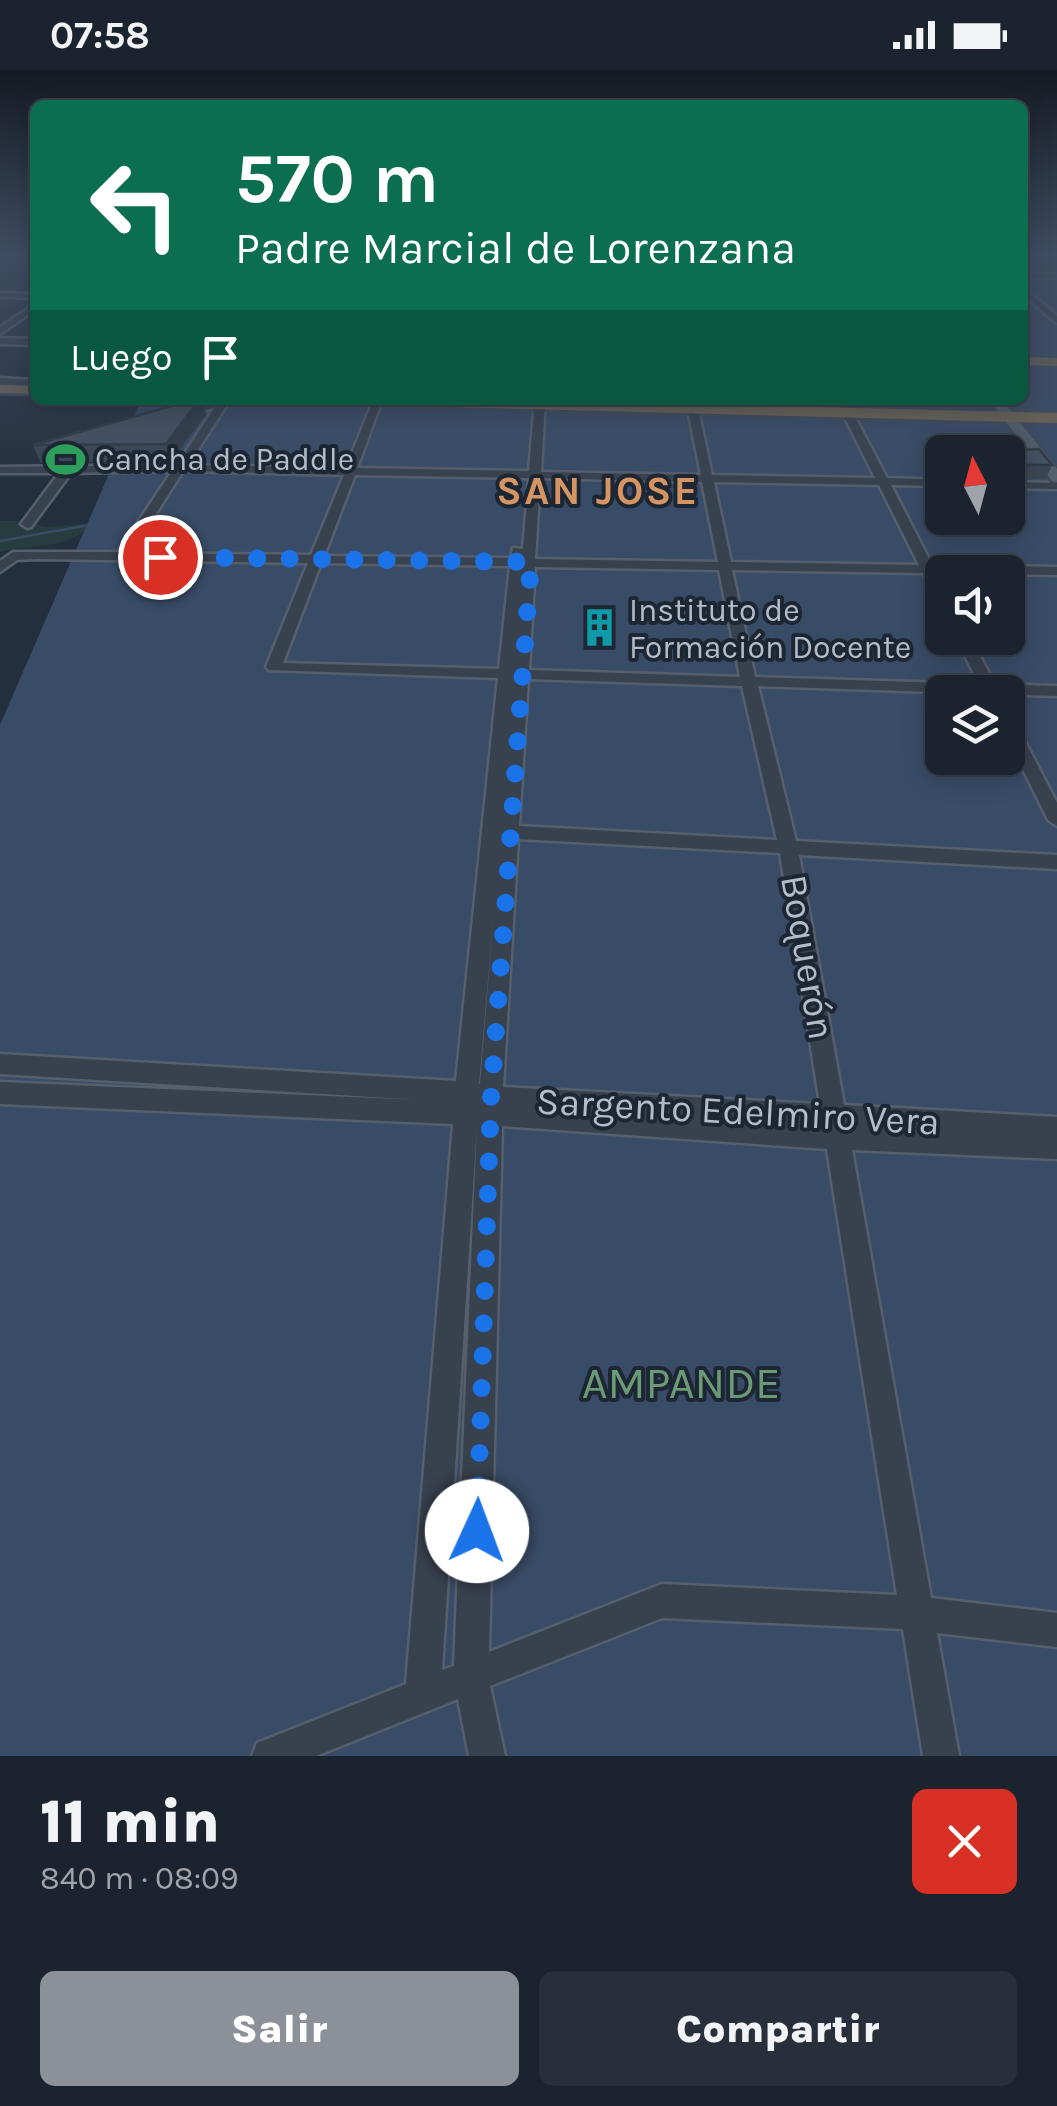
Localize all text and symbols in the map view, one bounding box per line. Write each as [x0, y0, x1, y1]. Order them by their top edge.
text: 07:58 [50, 13, 150, 58]
text: 570 m [235, 138, 439, 220]
icon: left [70, 140, 200, 270]
text: Padre Marcial de Lorenzana [235, 222, 796, 274]
icon: arrive [193, 330, 248, 385]
text: Luego [70, 335, 173, 380]
north arrow [925, 435, 1025, 535]
map controls [925, 435, 1025, 775]
sports icon: Cancha de Paddle [44, 438, 86, 480]
place label: Cancha de Paddle [95, 441, 354, 478]
district label: SAN JOSE [496, 467, 700, 514]
pin [118, 515, 203, 600]
icon: arrive [133, 530, 188, 585]
button: sound [925, 555, 1025, 655]
place label: Instituto de Formación Docente [629, 592, 911, 666]
building icon: Instituto de Formación Docente [578, 607, 620, 649]
button: layers [925, 675, 1025, 775]
street label: Boquerón [771, 871, 844, 1043]
street label: Sargento Edelmiro Vera [535, 1078, 941, 1145]
park label: AMPANDE [582, 1357, 780, 1409]
position arrow [425, 1479, 529, 1583]
text: 11 min [40, 1787, 220, 1857]
button: close [912, 1789, 1017, 1894]
text: 840 m · 08:09 [40, 1860, 239, 1897]
button: Salir [40, 1971, 519, 2086]
button: Compartir [539, 1971, 1017, 2086]

